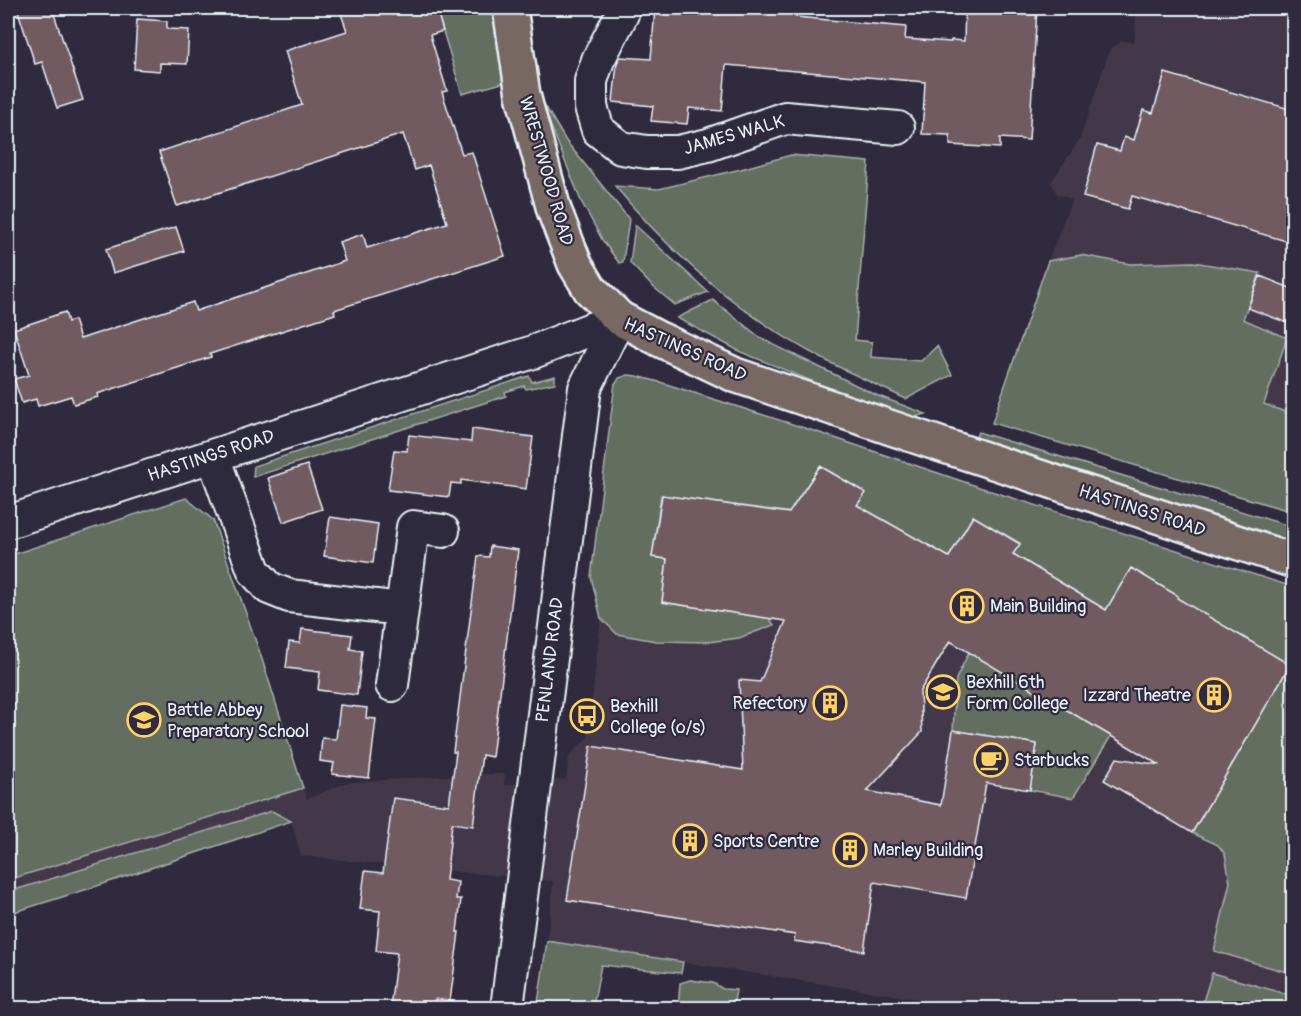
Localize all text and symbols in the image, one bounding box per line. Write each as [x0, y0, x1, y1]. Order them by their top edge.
street label: WRESTWOOD ROAD [514, 94, 578, 248]
street label: JAMES WALK [681, 110, 787, 160]
street label: HASTINGS ROAD [620, 313, 750, 387]
street label: HASTINGS ROAD [145, 425, 277, 487]
street label: HASTINGS ROAD [1076, 480, 1208, 542]
building icon: Main Building [949, 588, 985, 624]
place label: Main Building [990, 595, 1086, 618]
street label: PENLAND ROAD [531, 596, 569, 724]
place label: Bexhill 6th Form College [966, 671, 1068, 715]
school or university icon: Bexhill 6th Form College [925, 674, 961, 710]
building icon: Izzard Theatre [1196, 677, 1232, 713]
place label: Izzard Theatre [1083, 684, 1191, 707]
building icon: Refectory [812, 685, 848, 721]
place label: Refectory [732, 692, 807, 715]
place label: Bexhill College (o/s) [610, 695, 706, 739]
bus stop icon: Bexhill College (o/s) [569, 698, 605, 734]
place label: Battle Abbey Preparatory School [167, 699, 309, 743]
school or university icon: Battle Abbey Preparatory School [126, 702, 162, 738]
cafe icon: Starbucks [973, 742, 1009, 778]
place label: Starbucks [1014, 749, 1089, 772]
building icon: Sports Centre [672, 823, 708, 859]
place label: Sports Centre [713, 830, 819, 853]
building icon: Marley Building [832, 832, 868, 868]
place label: Marley Building [873, 839, 983, 862]

